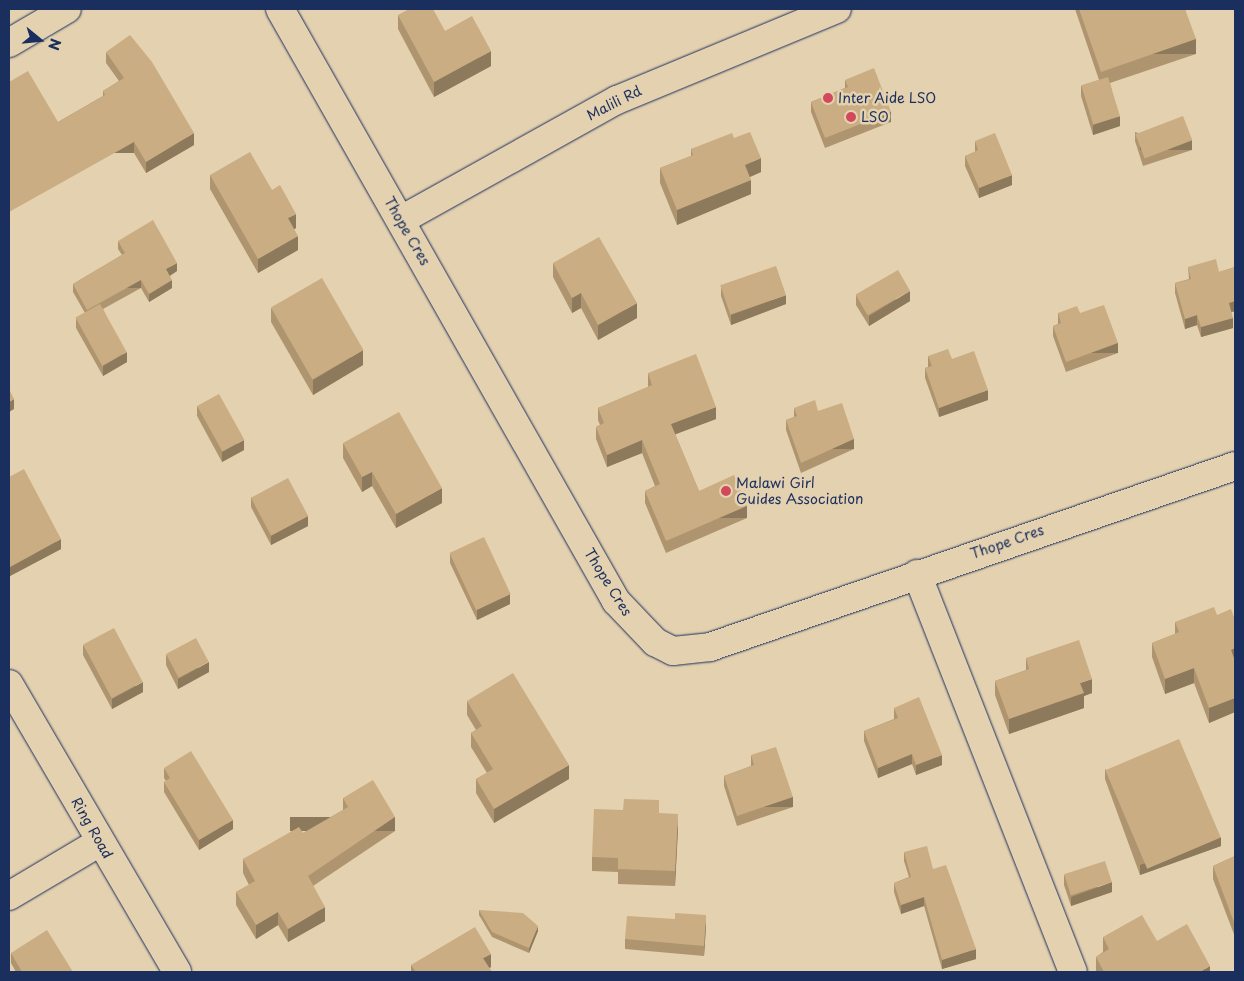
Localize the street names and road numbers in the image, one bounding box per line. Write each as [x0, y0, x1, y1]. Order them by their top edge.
street label: Malili Rd [584, 82, 644, 124]
street label: Thope Cres [381, 194, 433, 268]
street label: Thope Cres [968, 522, 1046, 562]
street label: Thope Cres [581, 545, 635, 619]
street label: Ring Road [68, 794, 116, 862]

